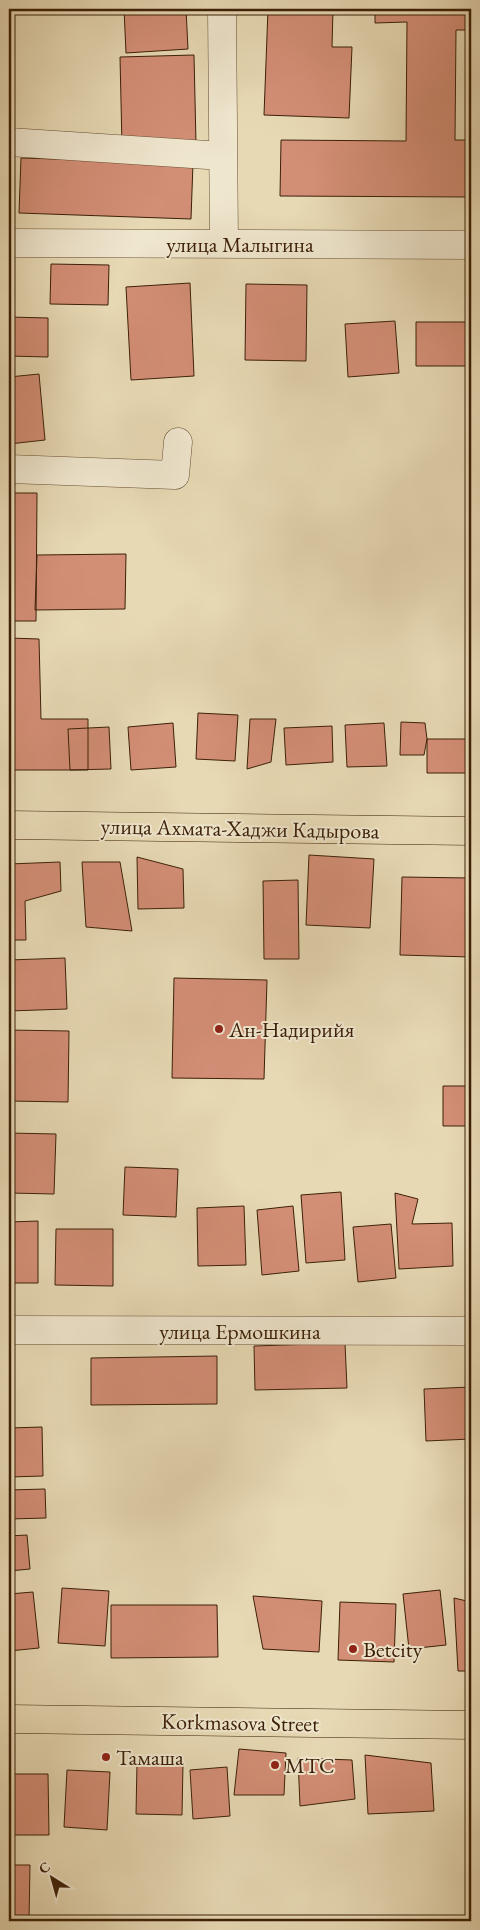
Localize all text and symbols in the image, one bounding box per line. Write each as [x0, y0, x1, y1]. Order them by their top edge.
street label: улица Малыгина [166, 230, 314, 259]
street label: улица Ахмата-Хаджи Кадырова [100, 812, 380, 845]
place label: Ан-Надирийя [228, 1015, 355, 1044]
marker: Ан-Надирийя [213, 1023, 225, 1035]
street label: улица Ермошкина [159, 1317, 321, 1346]
place label: Betcity [363, 1635, 423, 1664]
marker: Betcity [347, 1643, 359, 1655]
street label: Korkmasova Street [161, 1707, 319, 1738]
place label: Тамаша [116, 1743, 184, 1772]
marker: Тамаша [100, 1751, 112, 1763]
place label: МТС [285, 1751, 335, 1780]
marker: МТС [269, 1759, 281, 1771]
north arrow [28, 1852, 78, 1902]
text: С [35, 1857, 54, 1878]

